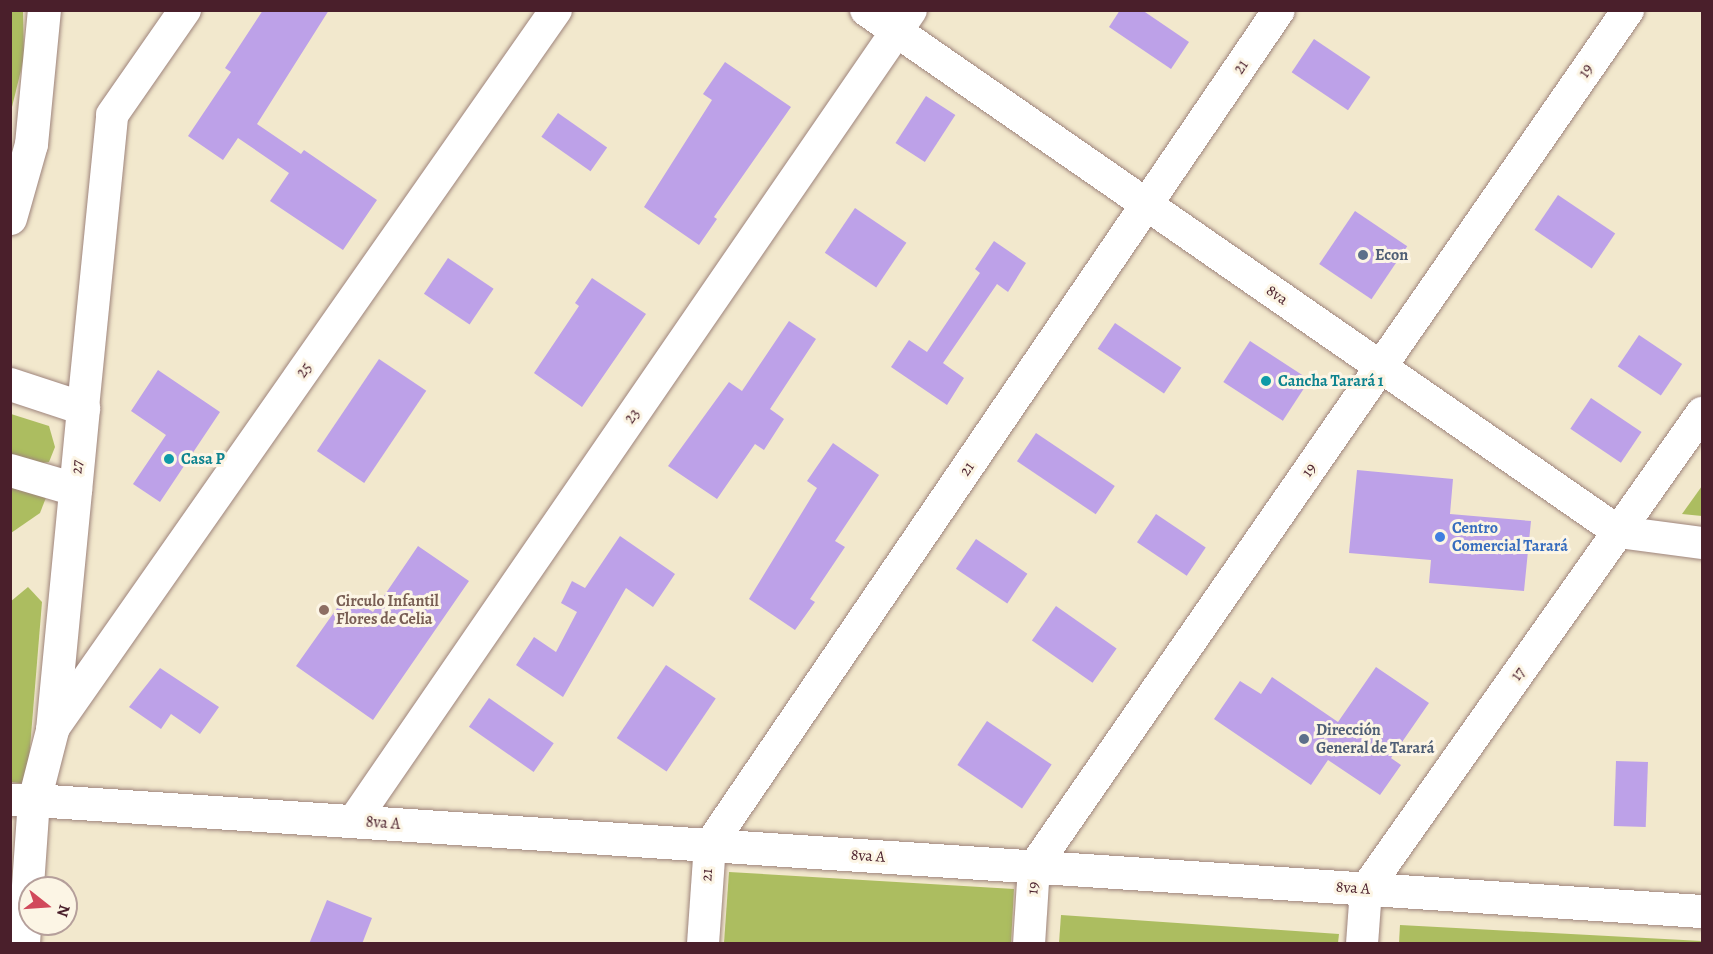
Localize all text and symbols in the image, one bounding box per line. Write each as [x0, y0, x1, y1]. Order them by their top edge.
street label: 21 [1229, 56, 1253, 78]
street label: 19 [1574, 60, 1598, 82]
place label: Econ [1375, 245, 1408, 265]
marker: Econ [1356, 248, 1370, 262]
street label: 8va [1262, 281, 1292, 309]
street label: 25 [292, 359, 316, 381]
place label: Cancha Tarará 1 [1278, 371, 1384, 391]
marker: Cancha Tarará 1 [1259, 374, 1273, 388]
street label: 23 [620, 405, 644, 427]
place label: Casa P [181, 449, 225, 469]
marker: Casa P [162, 452, 176, 466]
street label: 21 [955, 458, 979, 480]
street label: 27 [67, 459, 87, 475]
street label: 19 [1297, 459, 1321, 481]
place label: Centro Comercial Tarará [1452, 518, 1568, 556]
marker: Centro Comercial Tarará [1433, 530, 1447, 544]
place label: Circulo Infantil Flores de Celia [336, 591, 439, 629]
marker: Circulo Infantil Flores de Celia [317, 603, 331, 617]
street label: 17 [1507, 664, 1529, 684]
place label: Dirección General de Tarará [1316, 720, 1434, 758]
marker: Dirección General de Tarará [1297, 732, 1311, 746]
street label: 8va A [365, 812, 401, 834]
street label: 8va A [850, 845, 886, 867]
street label: 21 [697, 868, 717, 882]
north arrow [18, 876, 78, 936]
street label: 8va A [1335, 877, 1371, 899]
street label: 19 [1023, 881, 1043, 895]
text: N [51, 902, 76, 919]

